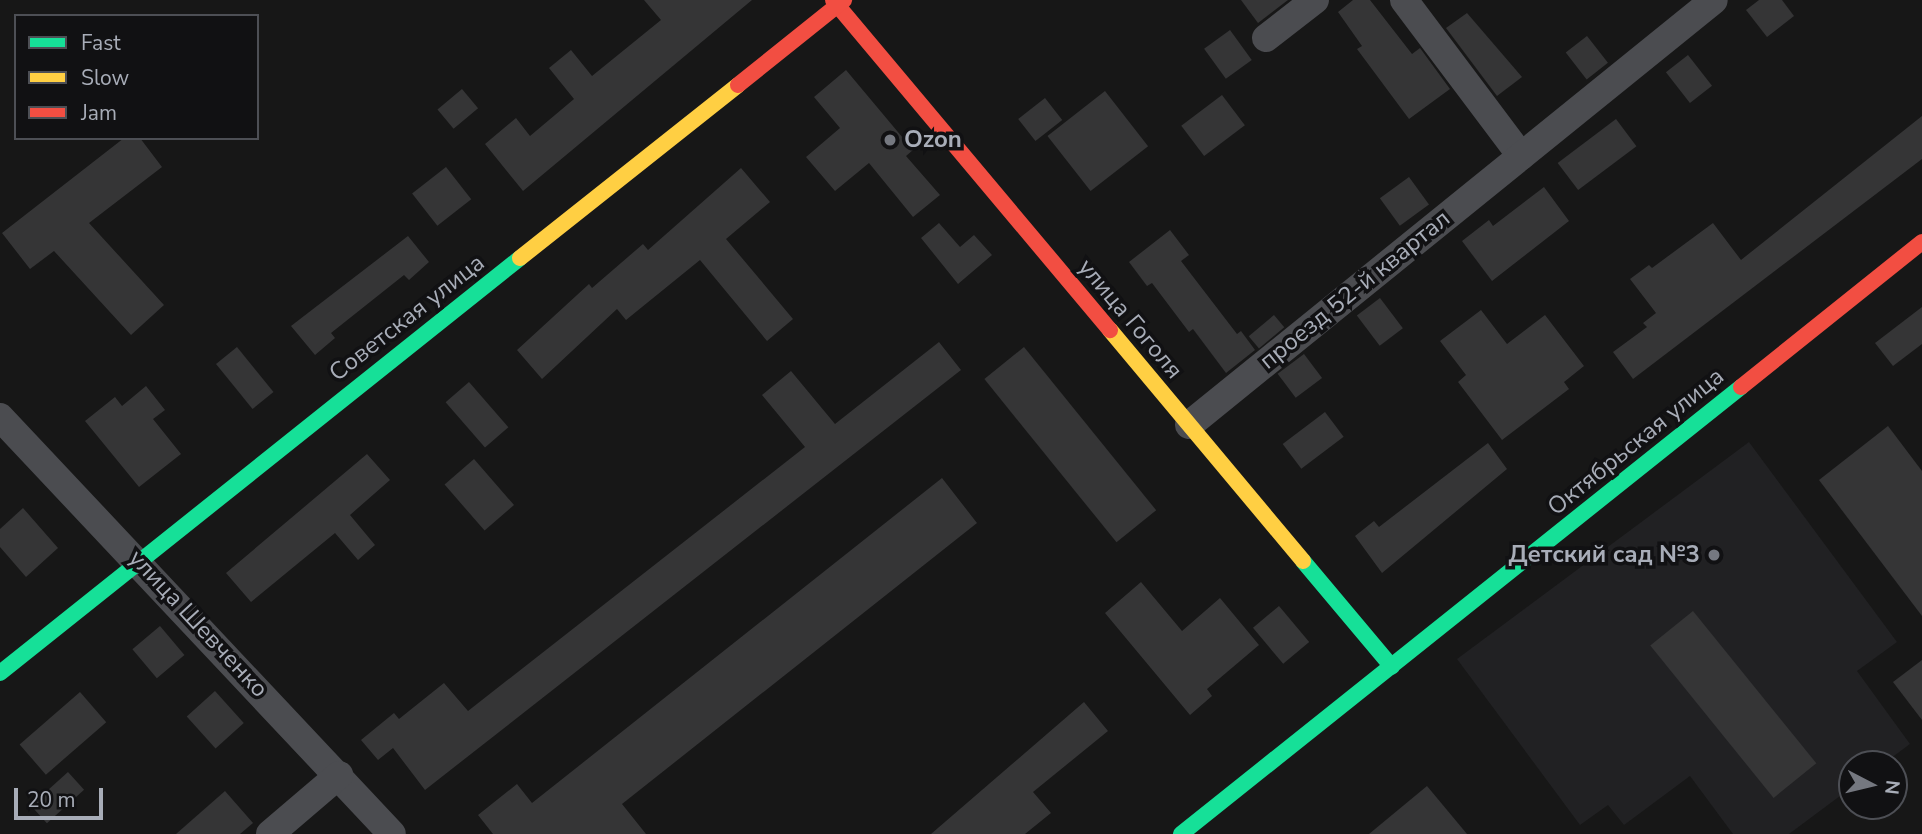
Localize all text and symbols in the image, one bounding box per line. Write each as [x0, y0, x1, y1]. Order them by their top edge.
legend [14, 14, 259, 140]
text: Fast [81, 29, 121, 57]
text: Slow [81, 64, 129, 92]
text: Jam [81, 99, 117, 127]
place label: Ozon [904, 126, 962, 154]
marker: Ozon [882, 132, 898, 148]
street label: проезд 52-й квартал [1254, 204, 1456, 376]
street label: Советская улица [324, 248, 490, 388]
street label: улица Гоголя [1072, 253, 1188, 385]
street label: Октябрьская улица [1542, 362, 1730, 522]
place label: Детский сад №3 [1508, 541, 1700, 569]
street label: улица Шевченко [122, 544, 274, 704]
marker: Детский сад №3 [1706, 547, 1722, 563]
north arrow [1838, 750, 1908, 820]
scale bar [18, 774, 107, 818]
text: N [1878, 779, 1906, 796]
text: 20 m [27, 786, 76, 814]

